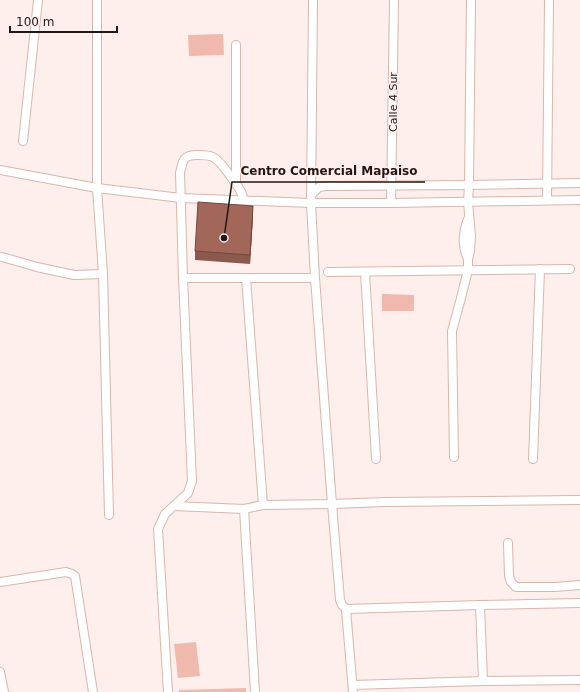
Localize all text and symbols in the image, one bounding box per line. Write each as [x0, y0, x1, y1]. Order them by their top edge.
scale bar [10, 8, 117, 34]
text: 100 m [16, 15, 54, 29]
street label: Calle 4 Sur [387, 72, 400, 132]
callout: Centro Comercial Mapaiso [232, 158, 425, 182]
text: Centro Comercial Mapaiso [240, 164, 418, 178]

